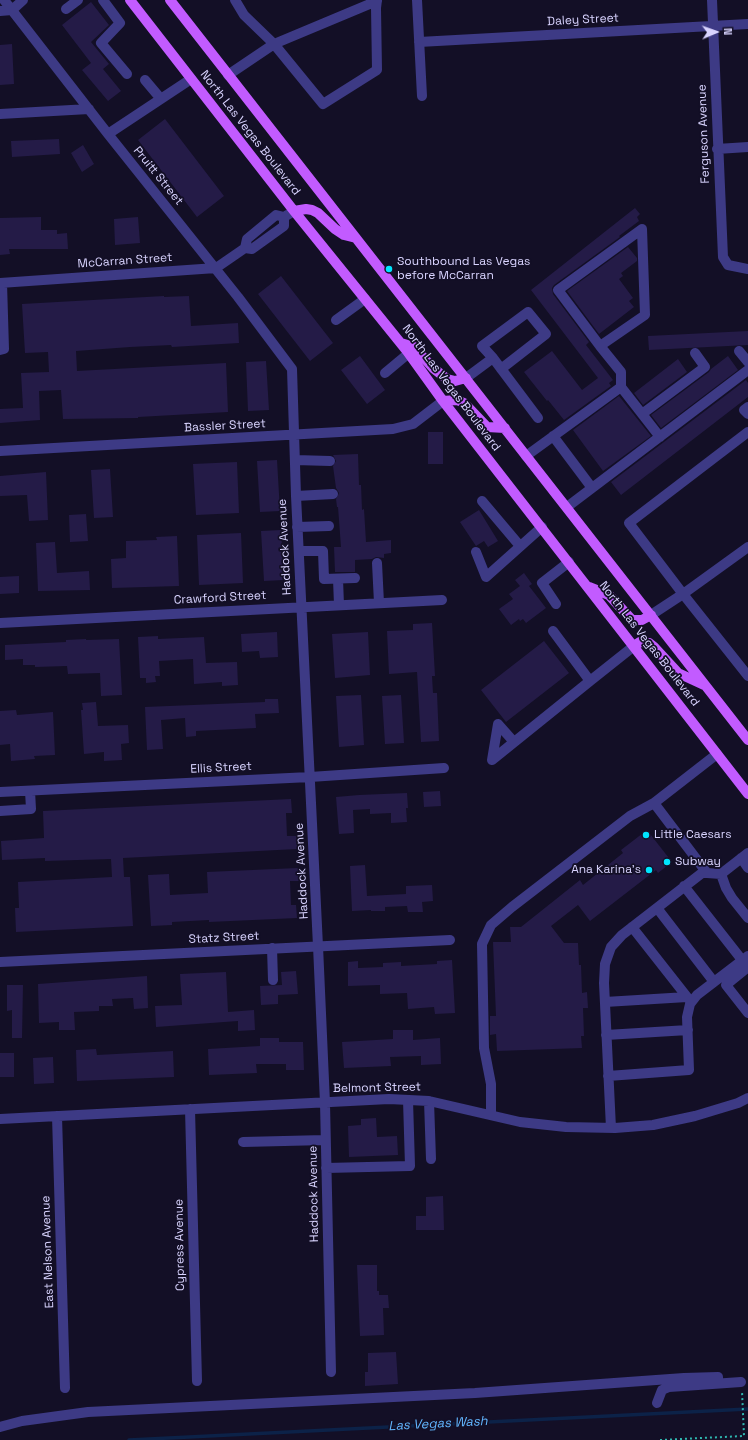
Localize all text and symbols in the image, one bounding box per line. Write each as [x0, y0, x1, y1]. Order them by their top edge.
street label: Daley Street [547, 11, 619, 29]
north arrow [696, 12, 736, 52]
text: N [721, 28, 735, 36]
street label: North Las Vegas Boulevard [197, 68, 303, 198]
street label: Ferguson Avenue [695, 84, 713, 184]
street label: Pruitt Street [130, 144, 186, 208]
street label: McCarran Street [77, 251, 173, 271]
place label: Southbound Las Vegas before McCarran [397, 255, 530, 283]
marker: Southbound Las Vegas before McCarran [384, 264, 394, 274]
street label: North Las Vegas Boulevard [399, 322, 503, 454]
street label: Bassler Street [184, 417, 266, 435]
street label: Haddock Avenue [275, 498, 295, 596]
street label: North Las Vegas Boulevard [596, 579, 702, 709]
street label: Crawford Street [173, 588, 267, 608]
street label: Ellis Street [190, 759, 252, 777]
street label: Haddock Avenue [292, 822, 312, 920]
place label: Little Caesars [654, 828, 731, 842]
marker: Little Caesars [641, 830, 651, 840]
place label: Subway [675, 855, 721, 869]
marker: Subway [662, 857, 672, 867]
place label: Ana Karina's [571, 863, 641, 877]
marker: Ana Karina's [644, 865, 654, 875]
street label: Statz Street [188, 929, 260, 947]
street label: Belmont Street [333, 1080, 421, 1096]
street label: Haddock Avenue [306, 1146, 322, 1242]
street label: East Nelson Avenue [39, 1195, 57, 1309]
street label: Cypress Avenue [172, 1199, 188, 1291]
water label: Las Vegas Wash [388, 1414, 488, 1434]

